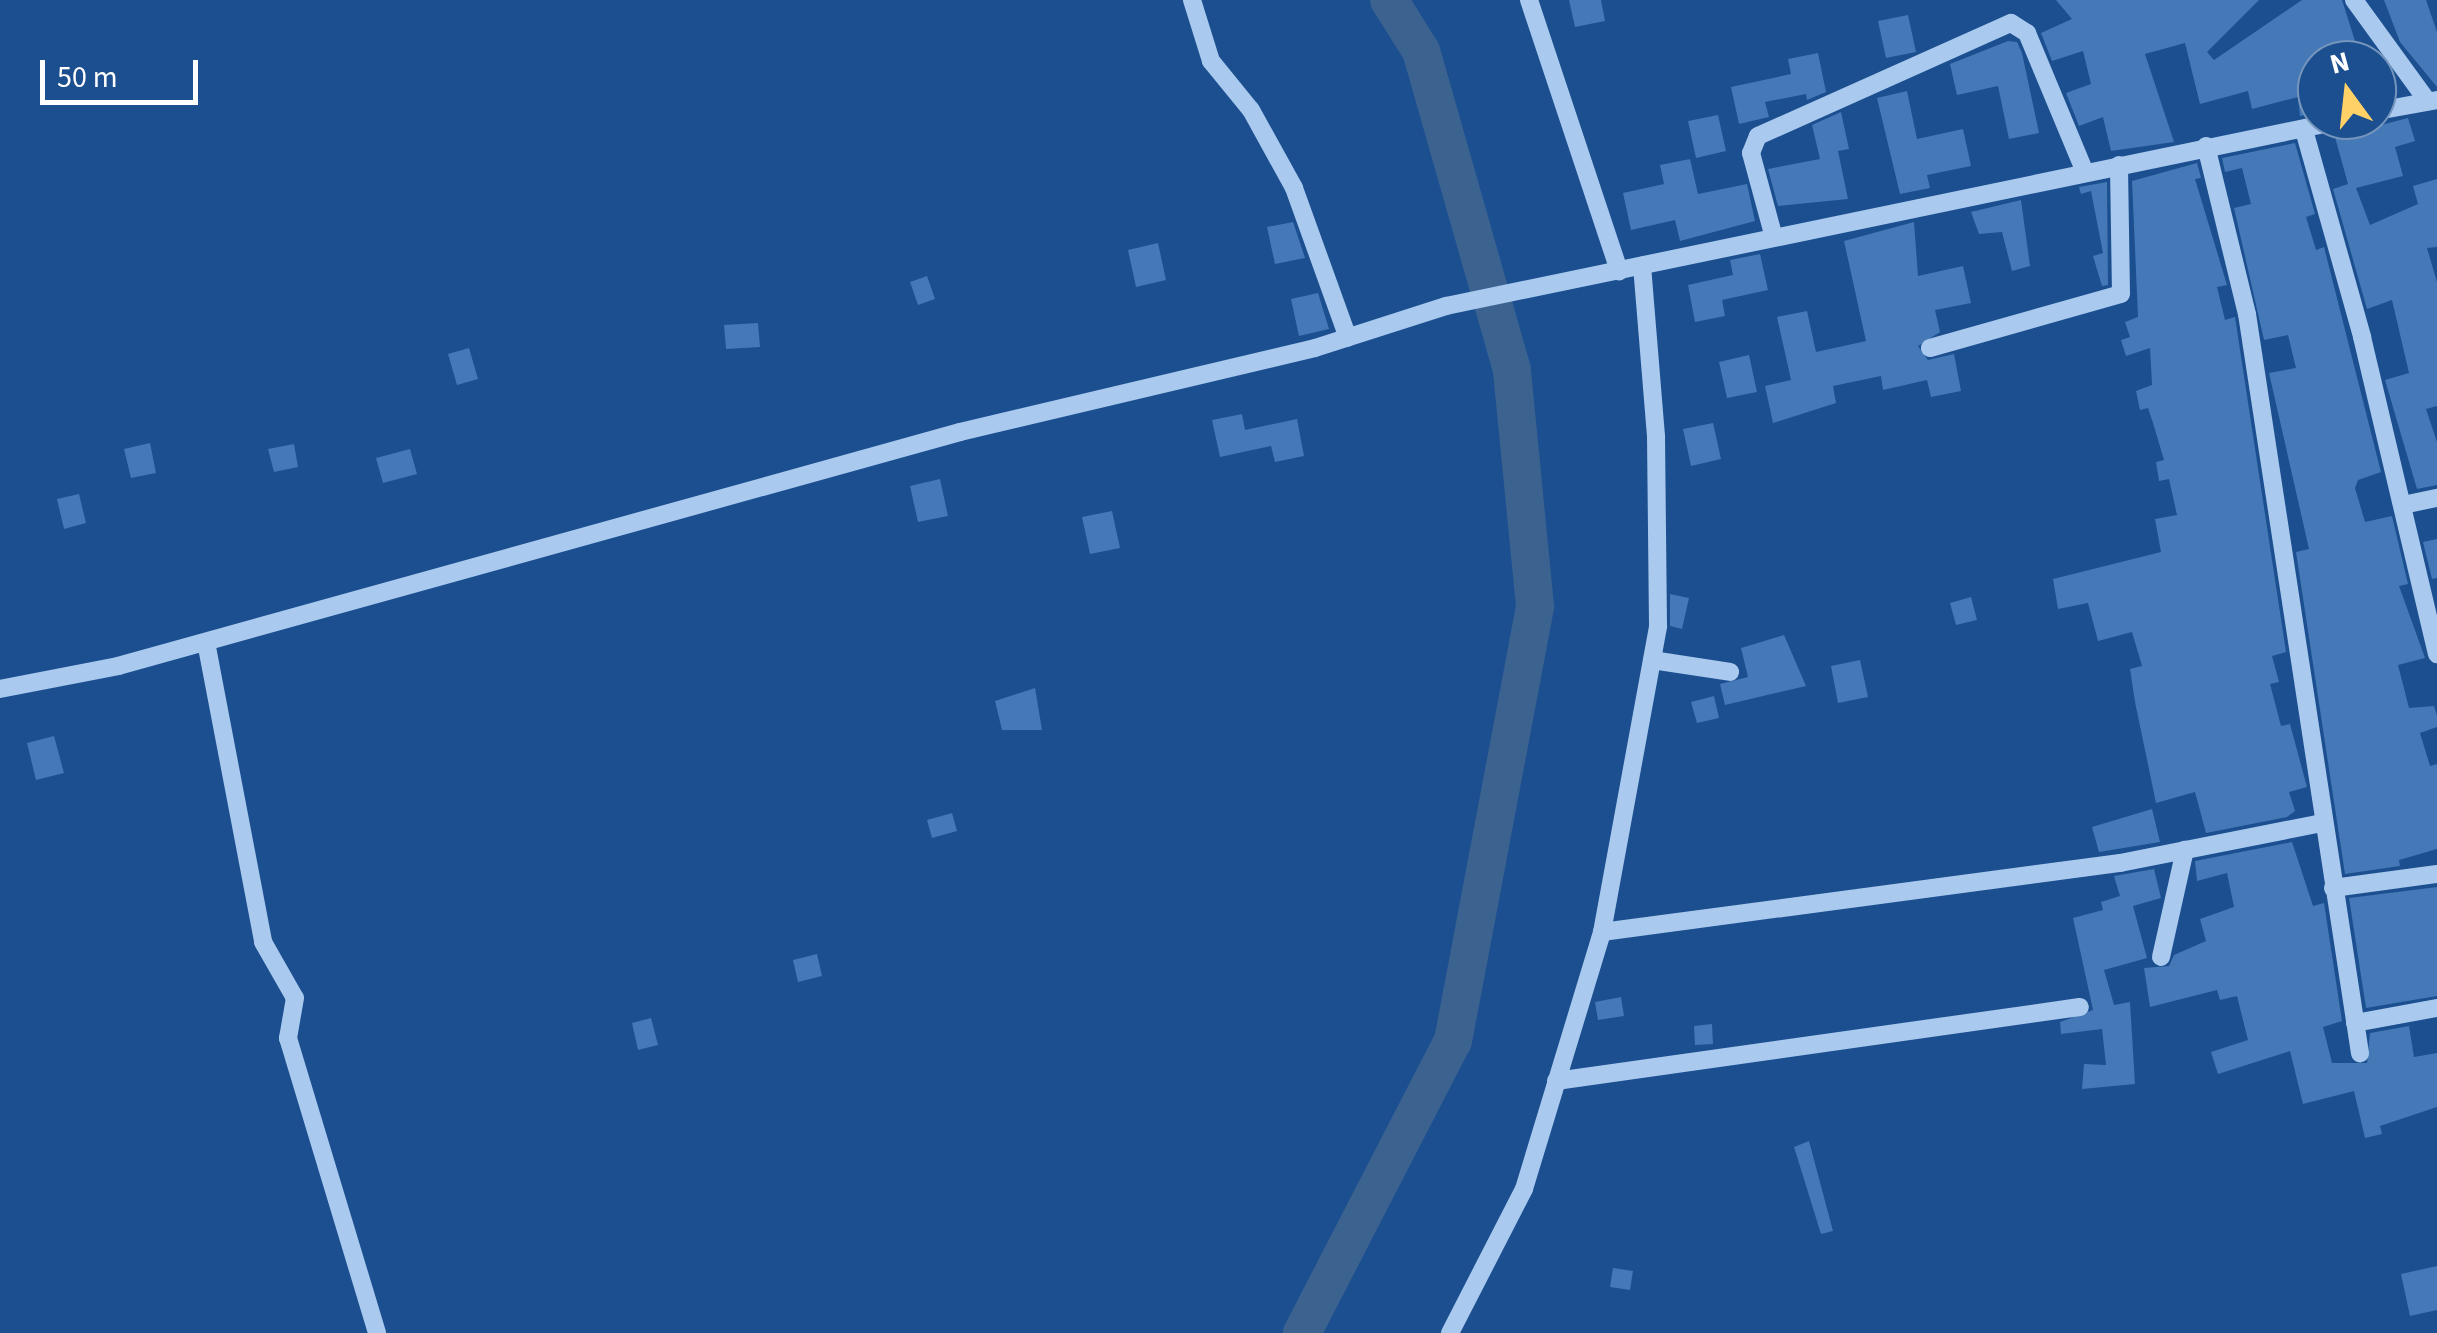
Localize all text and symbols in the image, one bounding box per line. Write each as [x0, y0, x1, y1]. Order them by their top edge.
scale bar [45, 40, 202, 102]
north arrow [2297, 40, 2397, 140]
text: N [2326, 41, 2354, 85]
text: 50 m [57, 56, 118, 99]

